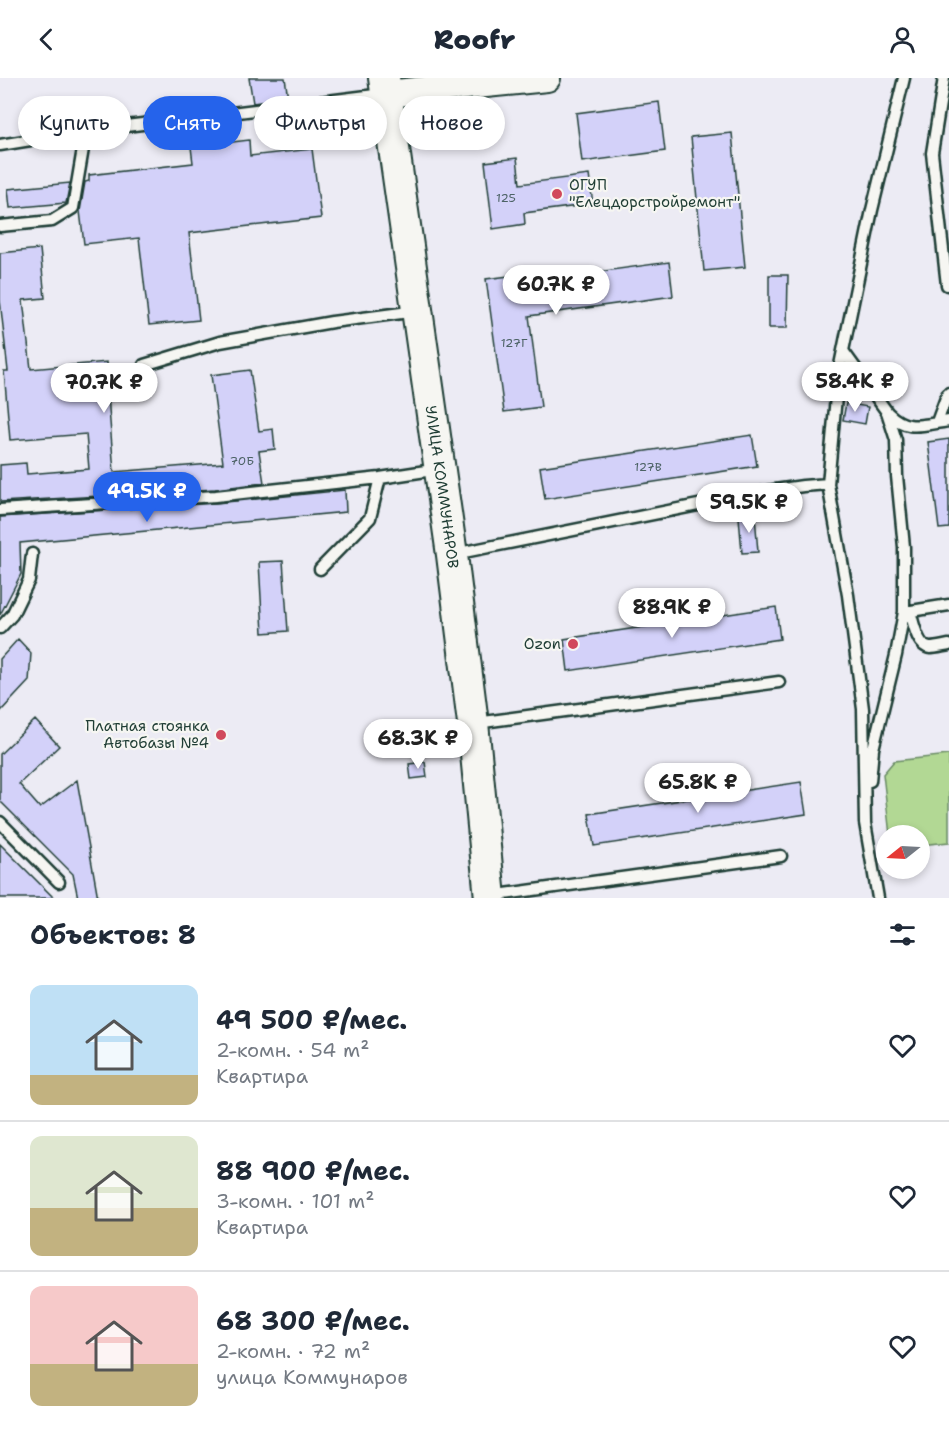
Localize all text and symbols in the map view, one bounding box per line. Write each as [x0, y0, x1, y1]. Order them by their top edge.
text: Roofr [434, 21, 515, 58]
icon: back [30, 23, 63, 56]
icon: person [886, 23, 919, 56]
chip: Купить [18, 96, 131, 150]
chip: Снять [143, 96, 242, 150]
chip: Фильтры [254, 96, 387, 150]
chip: Новое [399, 96, 505, 150]
place label: ОГУП "Елецдорстройремонт" [569, 175, 740, 212]
marker: ОГУП "Елецдорстройремонт" [550, 187, 564, 201]
house number: 125 [496, 190, 516, 206]
pin: 60.7K ₽ [501, 265, 611, 316]
text: 60.7K ₽ [517, 271, 595, 297]
house number: 127Г [501, 335, 528, 351]
pin: 58.4K ₽ [800, 362, 910, 413]
pin: 70.7K ₽ [49, 363, 159, 414]
text: 58.4K ₽ [816, 368, 894, 394]
text: 70.7K ₽ [65, 369, 143, 395]
street label: УЛИЦА КОММУНАРОВ [421, 404, 463, 570]
house number: 70Б [230, 453, 254, 469]
house number: 127В [634, 459, 662, 475]
pin: 49.5K ₽ [92, 472, 202, 523]
text: 49.5K ₽ [107, 478, 187, 504]
pin: 59.5K ₽ [694, 483, 804, 534]
text: 59.5K ₽ [710, 489, 788, 515]
pin: 88.9K ₽ [617, 588, 727, 639]
text: 88.9K ₽ [632, 594, 712, 620]
place label: Ozon [524, 634, 561, 654]
marker: Ozon [566, 637, 580, 651]
place label: Платная стоянка Автобазы №4 [85, 716, 210, 753]
pin: 68.3K ₽ [363, 719, 473, 770]
text: 68.3K ₽ [377, 725, 459, 751]
marker: Платная стоянка Автобазы №4 [214, 728, 228, 742]
pin: 65.8K ₽ [643, 763, 753, 814]
text: 65.8K ₽ [658, 769, 738, 795]
north arrow [876, 825, 930, 879]
map controls [876, 825, 930, 879]
text: Объектов: 8 [30, 917, 196, 952]
icon: filters [886, 918, 919, 951]
text: 49 500 ₽/мес. [216, 1002, 407, 1037]
icon: home [78, 1009, 150, 1081]
icon: heart [886, 1029, 919, 1062]
text: 2-комн. · 54 m² [216, 1037, 370, 1063]
text: Квартира [216, 1063, 308, 1089]
text: 88 900 ₽/мес. [216, 1153, 410, 1188]
icon: home [78, 1160, 150, 1232]
icon: heart [886, 1180, 919, 1213]
text: 3-комн. · 101 m² [216, 1188, 374, 1214]
text: Квартира [216, 1214, 308, 1240]
text: 68 300 ₽/мес. [216, 1303, 410, 1338]
icon: home [78, 1310, 150, 1382]
icon: heart [886, 1330, 919, 1363]
text: 2-комн. · 72 m² [216, 1338, 370, 1364]
text: улица Коммунаров [216, 1364, 408, 1390]

